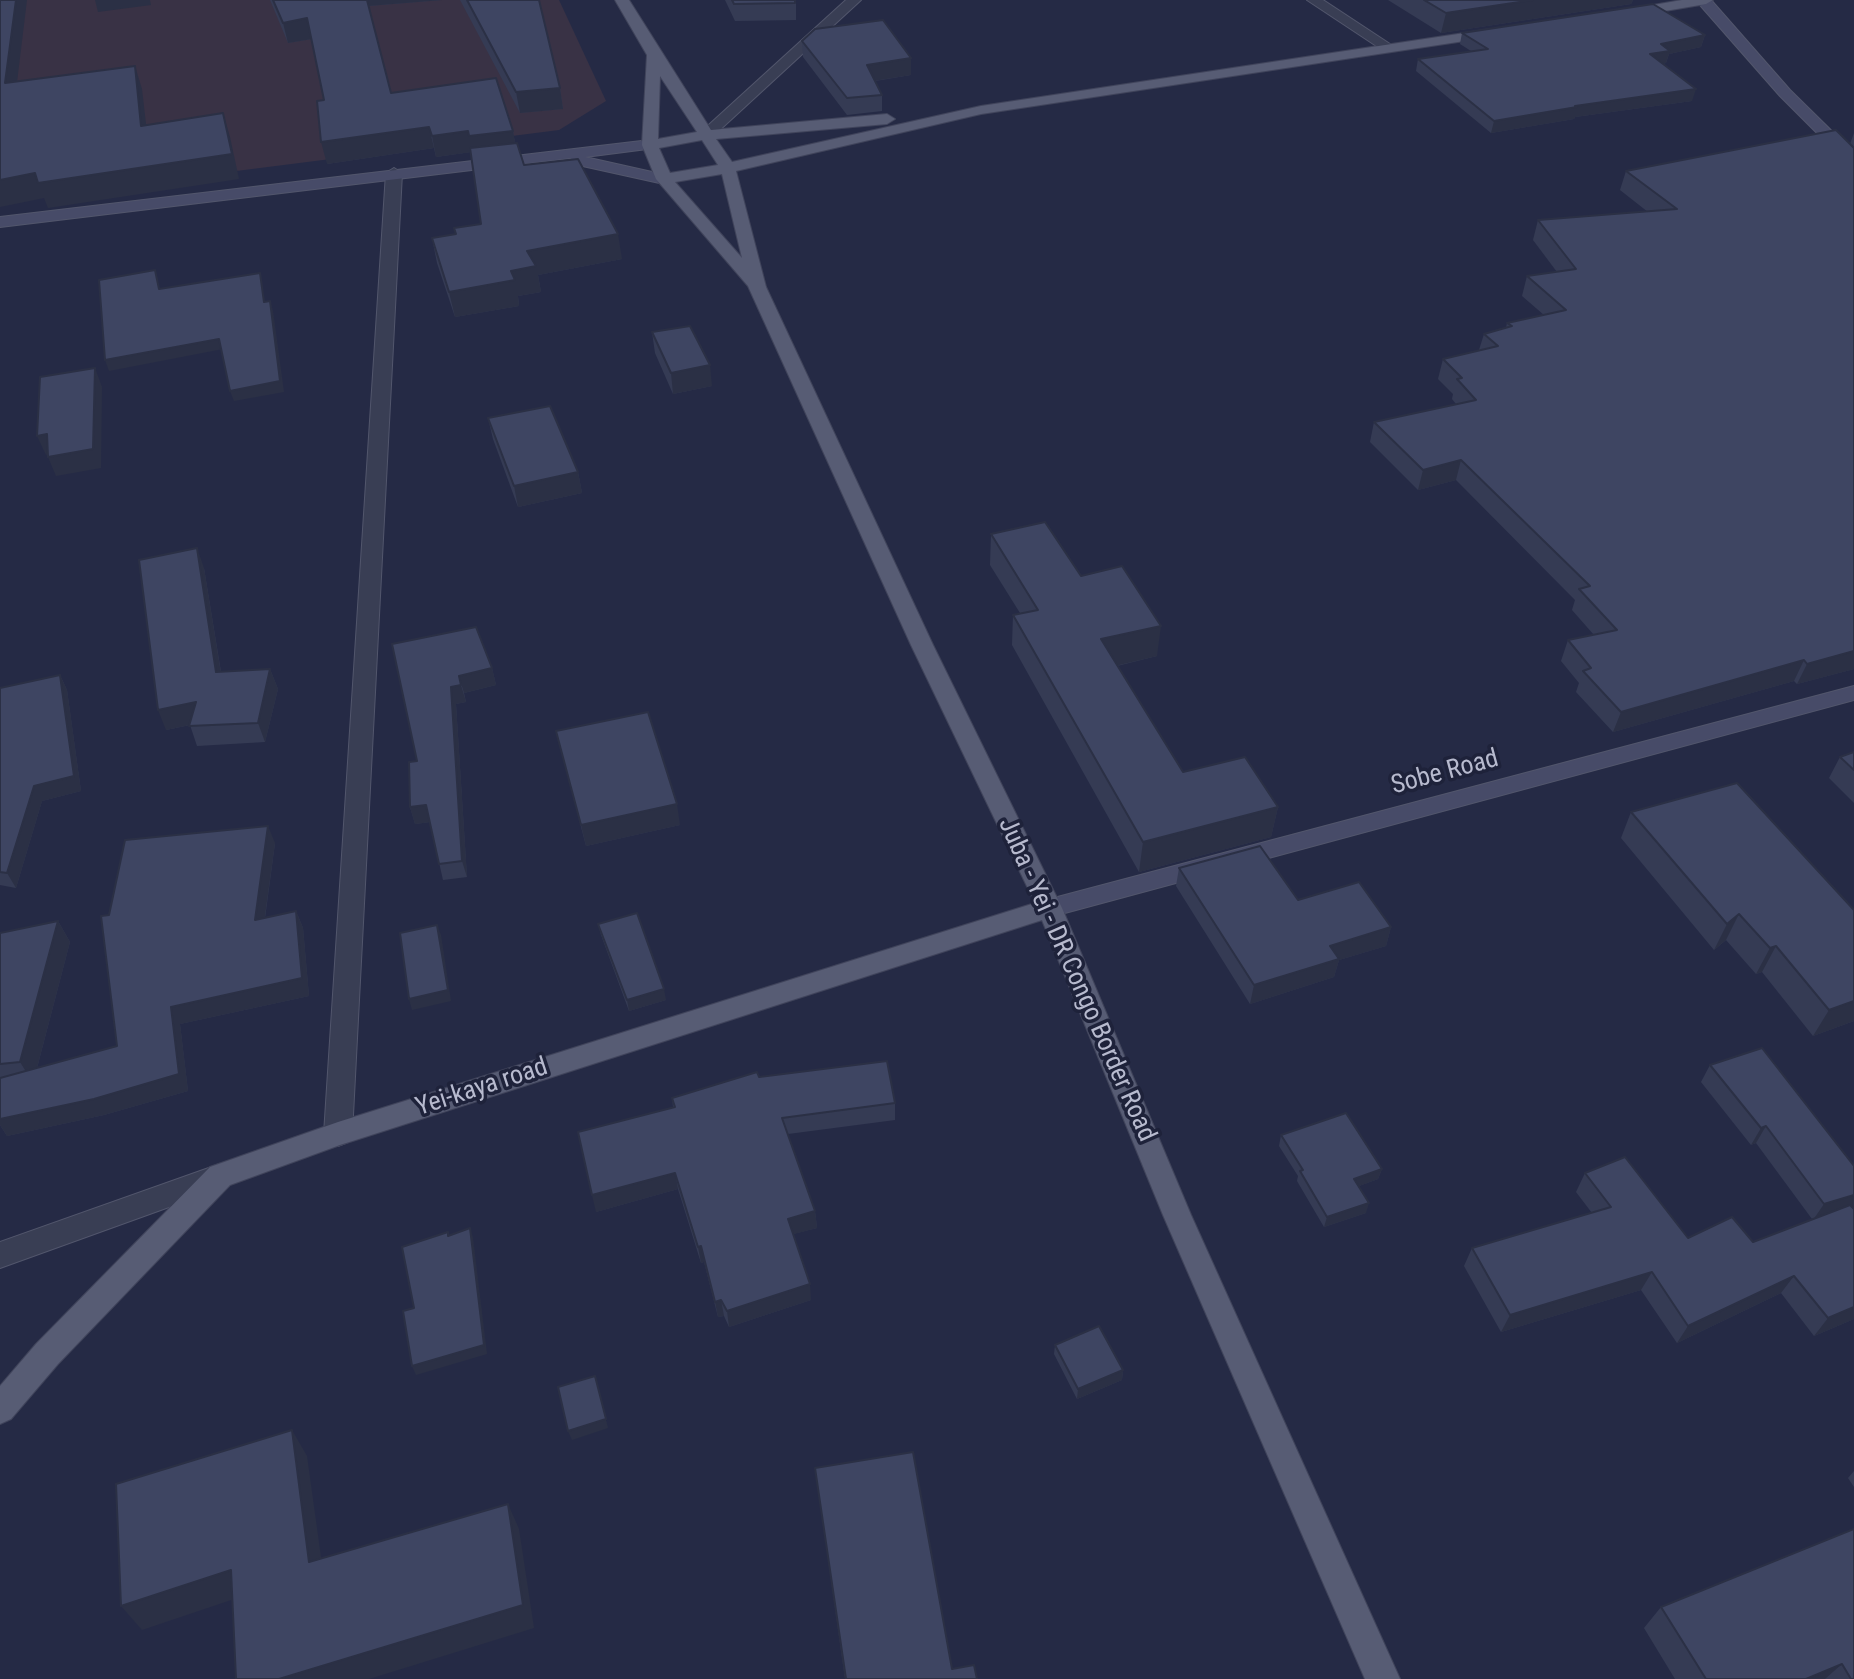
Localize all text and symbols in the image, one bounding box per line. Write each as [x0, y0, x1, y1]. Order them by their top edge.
street label: Sobe Road [1388, 744, 1502, 802]
street label: Juba - Yei - DR Congo Border Road [990, 813, 1162, 1147]
street label: Yei-kaya road [412, 1052, 552, 1124]

